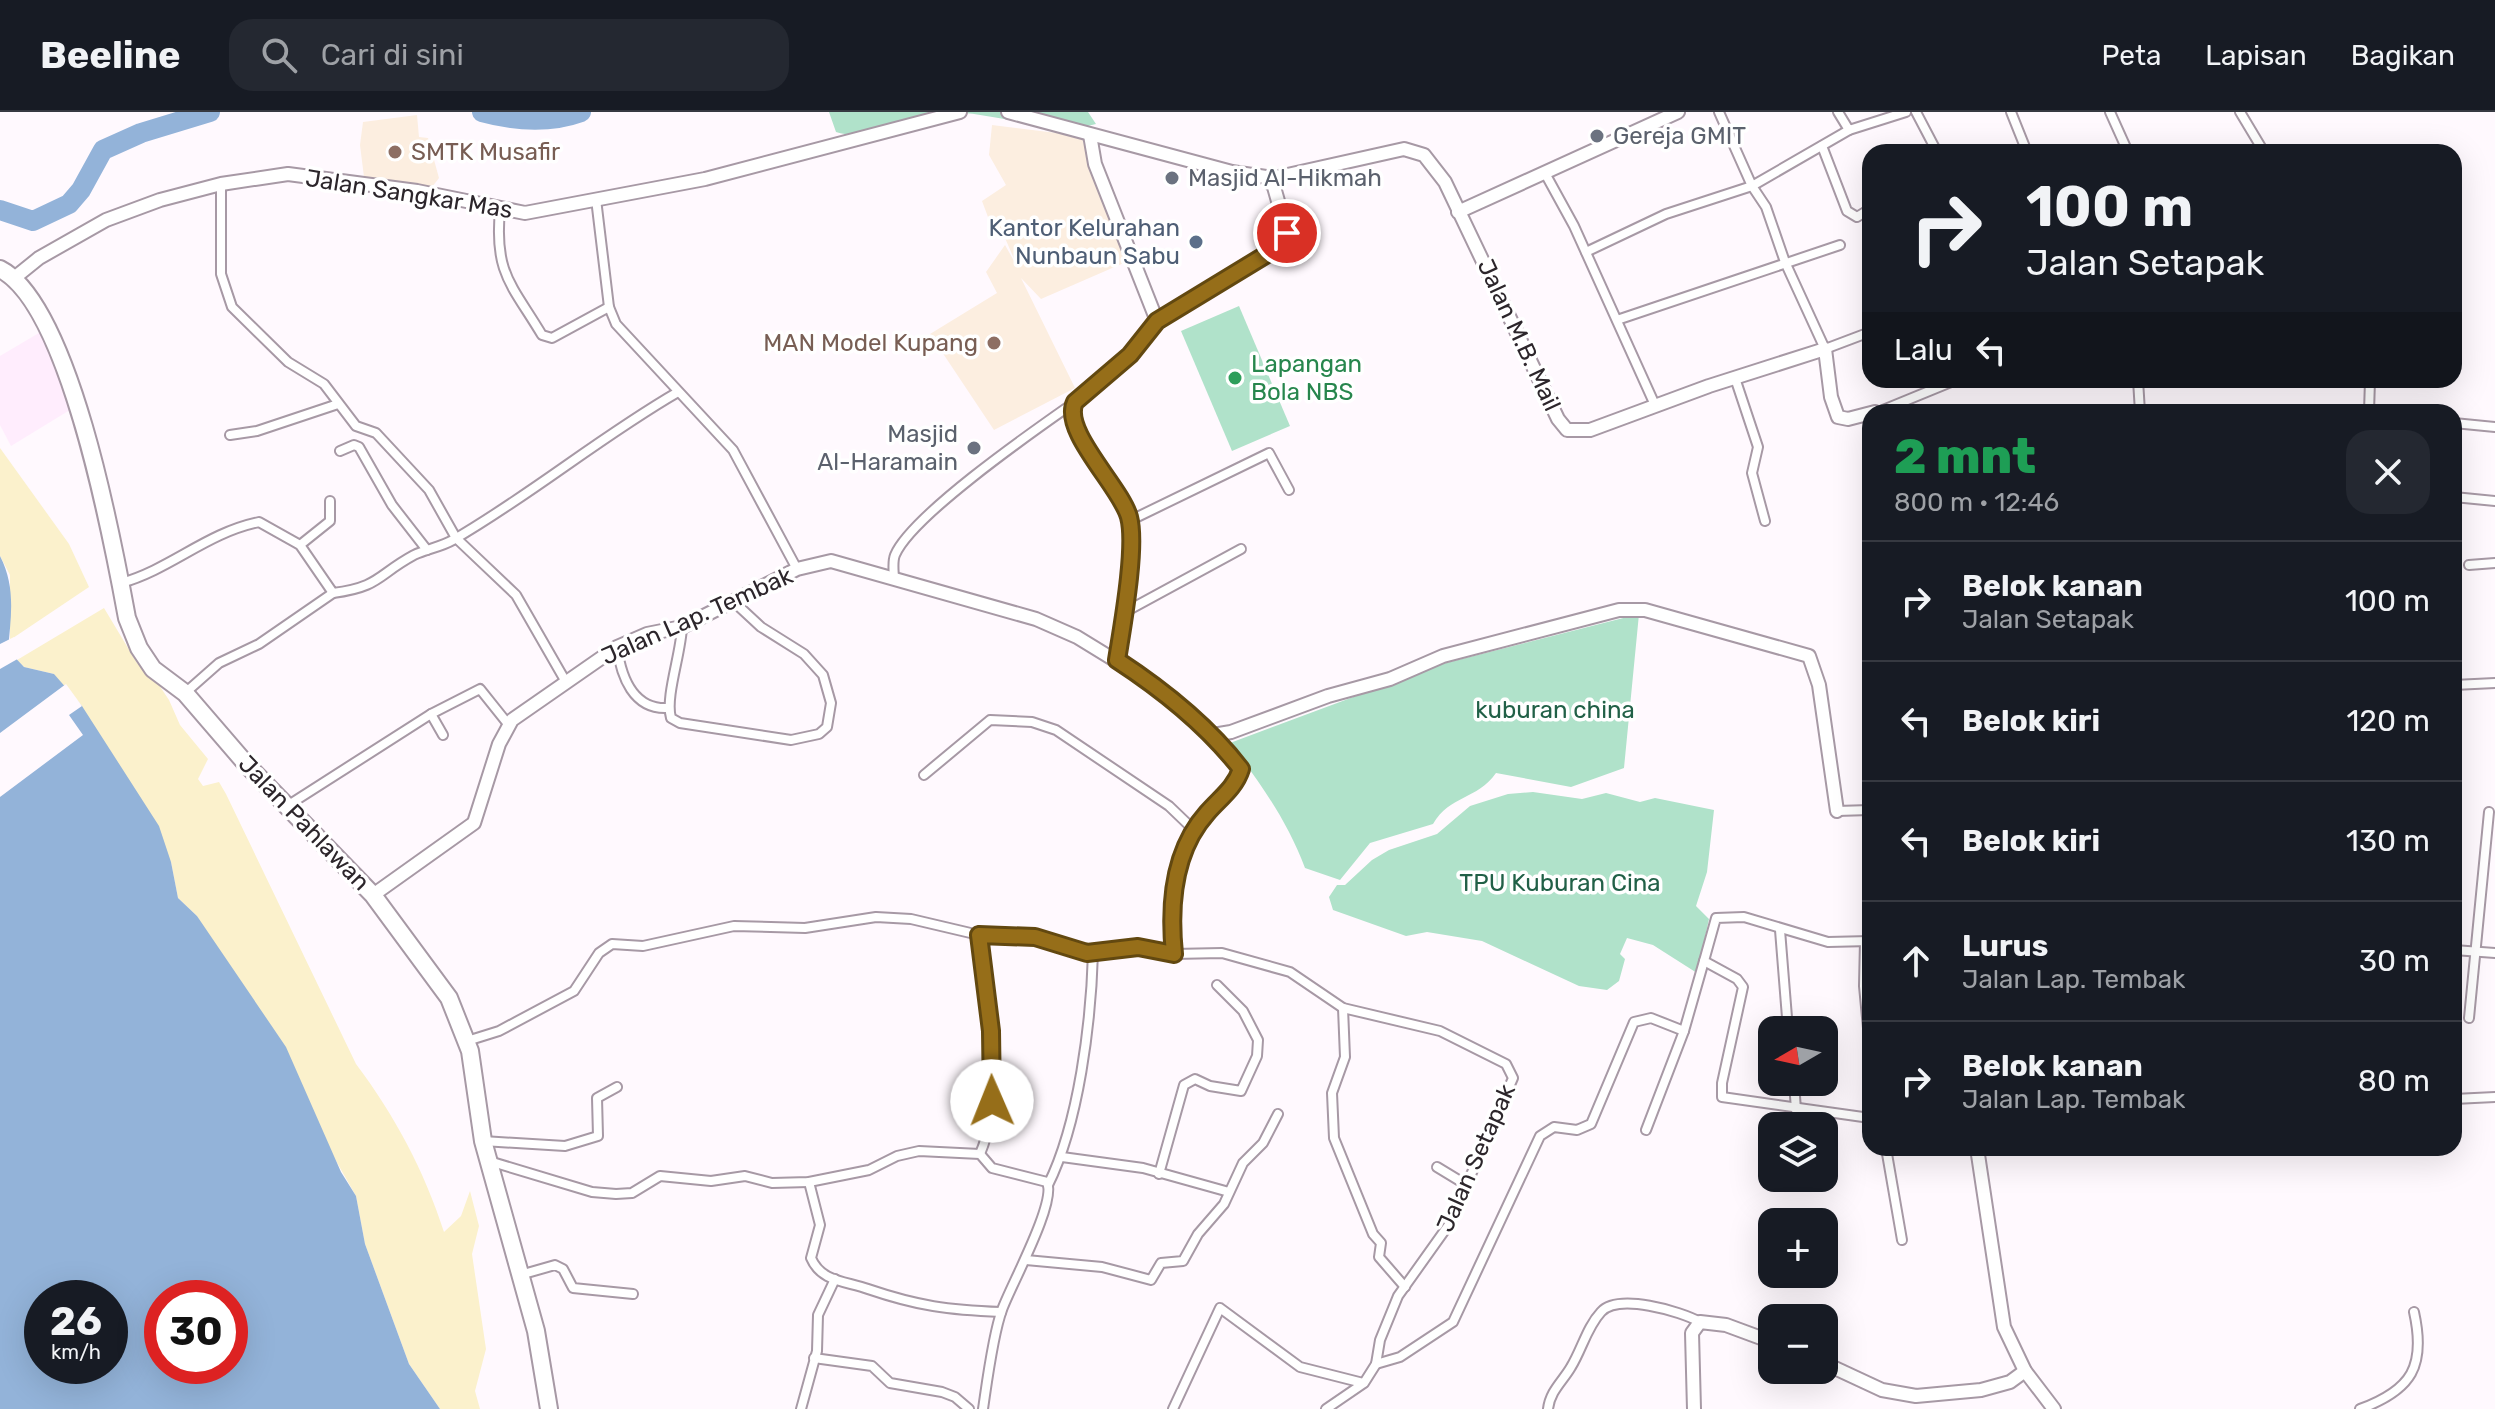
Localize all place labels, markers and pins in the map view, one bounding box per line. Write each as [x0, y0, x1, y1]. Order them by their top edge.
place label: Gereja GMIT [1613, 122, 1746, 150]
marker: Gereja GMIT [1588, 127, 1606, 145]
place label: SMTK Musafir [411, 138, 560, 166]
marker: SMTK Musafir [386, 143, 404, 161]
place label: Masjid Al-Hikmah [1188, 164, 1382, 192]
marker: Masjid Al-Hikmah [1163, 169, 1181, 187]
pin [1253, 199, 1321, 267]
place label: Kantor Kelurahan Nunbaun Sabu [988, 214, 1180, 270]
marker: Kantor Kelurahan Nunbaun Sabu [1187, 233, 1205, 251]
place label: MAN Model Kupang [763, 329, 978, 357]
marker: MAN Model Kupang [985, 334, 1003, 352]
place label: Lapangan Bola NBS [1251, 350, 1362, 406]
marker: Lapangan Bola NBS [1226, 369, 1244, 387]
place label: Masjid Al-Haramain [817, 420, 958, 476]
marker: Masjid Al-Haramain [965, 439, 983, 457]

